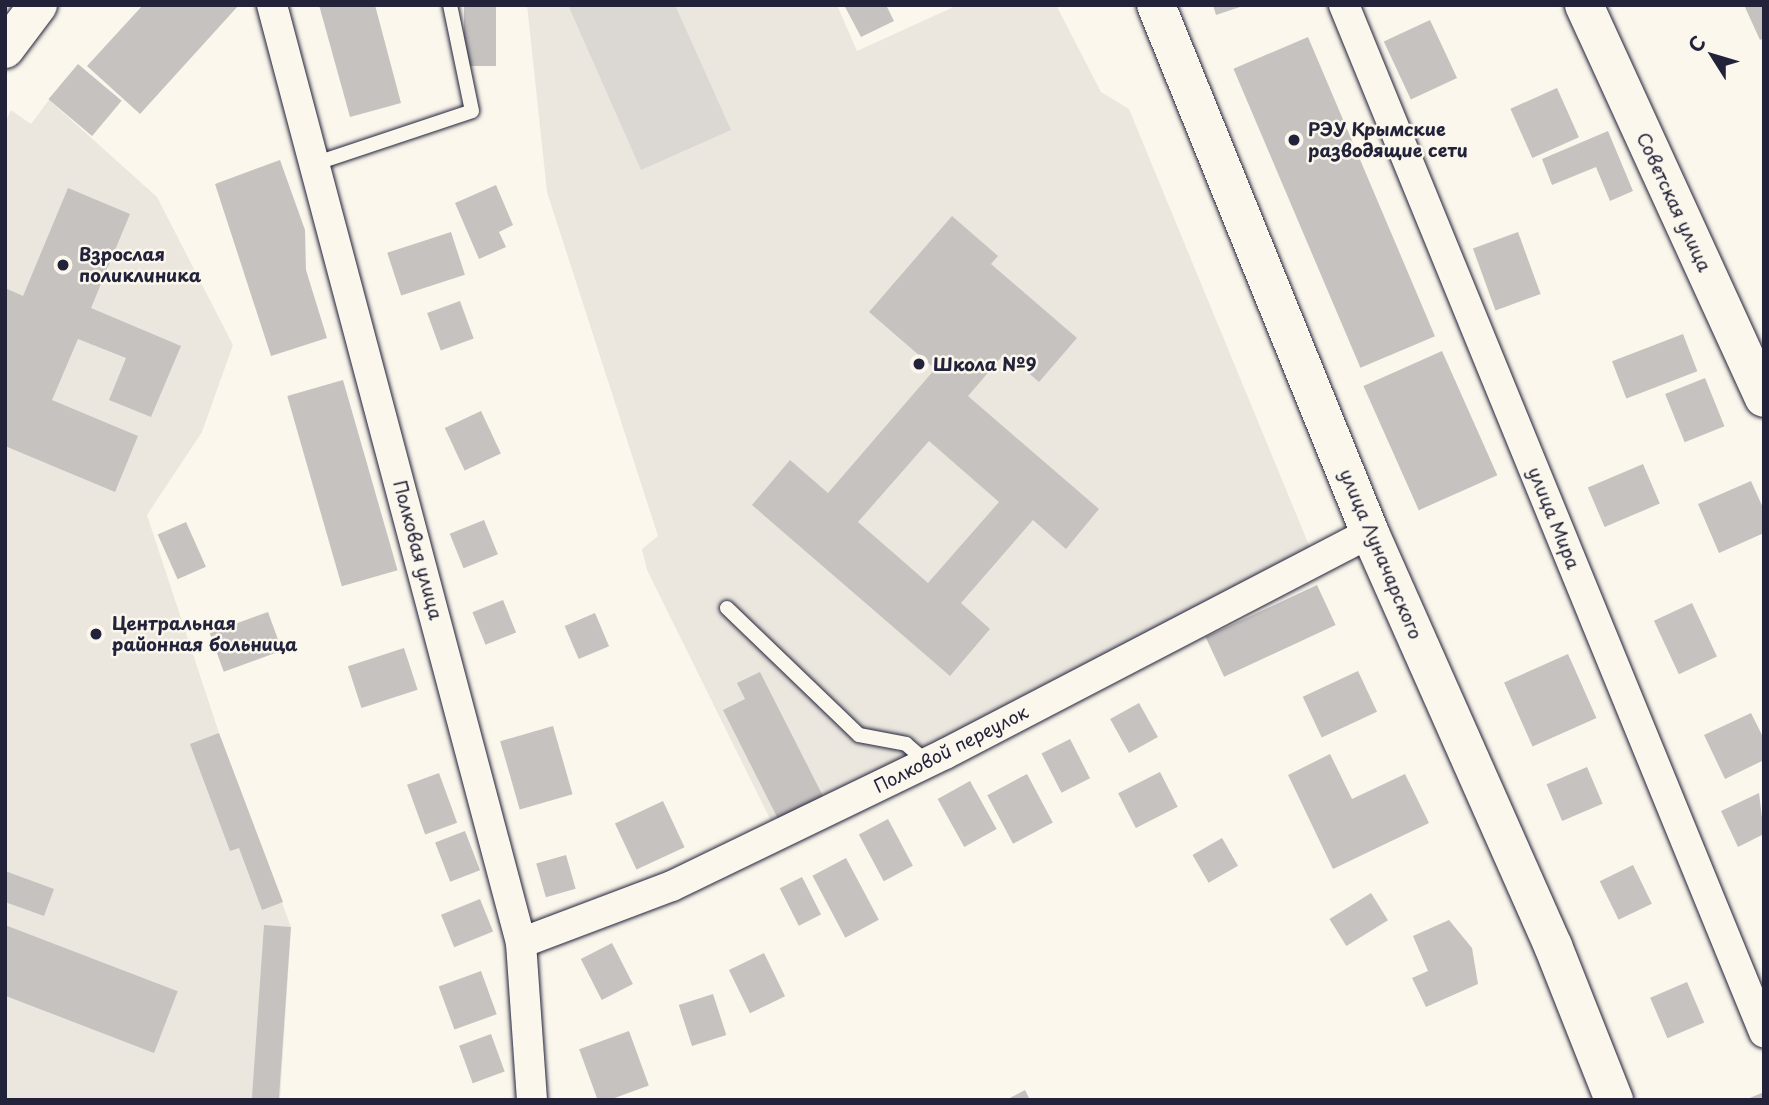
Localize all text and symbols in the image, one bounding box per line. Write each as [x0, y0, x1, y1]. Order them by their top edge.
north arrow [1678, 21, 1748, 91]
text: С [1681, 29, 1712, 58]
place label: РЭУ Крымские разводящие сети [1308, 119, 1468, 162]
street label: Советская улица [1632, 129, 1716, 275]
marker: РЭУ Крымские разводящие сети [1286, 132, 1302, 148]
place label: Взрослая поликлиника [79, 244, 201, 286]
marker: Взрослая поликлиника [53, 255, 73, 275]
place label: Школа №9 [933, 353, 1037, 375]
marker: Школа №9 [911, 356, 927, 372]
street label: улица Мира [1523, 463, 1585, 573]
street label: улица Луначарского [1335, 465, 1427, 643]
street label: Полковая улица [389, 478, 447, 622]
place label: Центральная районная больница [112, 613, 297, 656]
marker: Центральная районная больница [86, 624, 106, 644]
street label: Полковой переулок [870, 701, 1032, 797]

